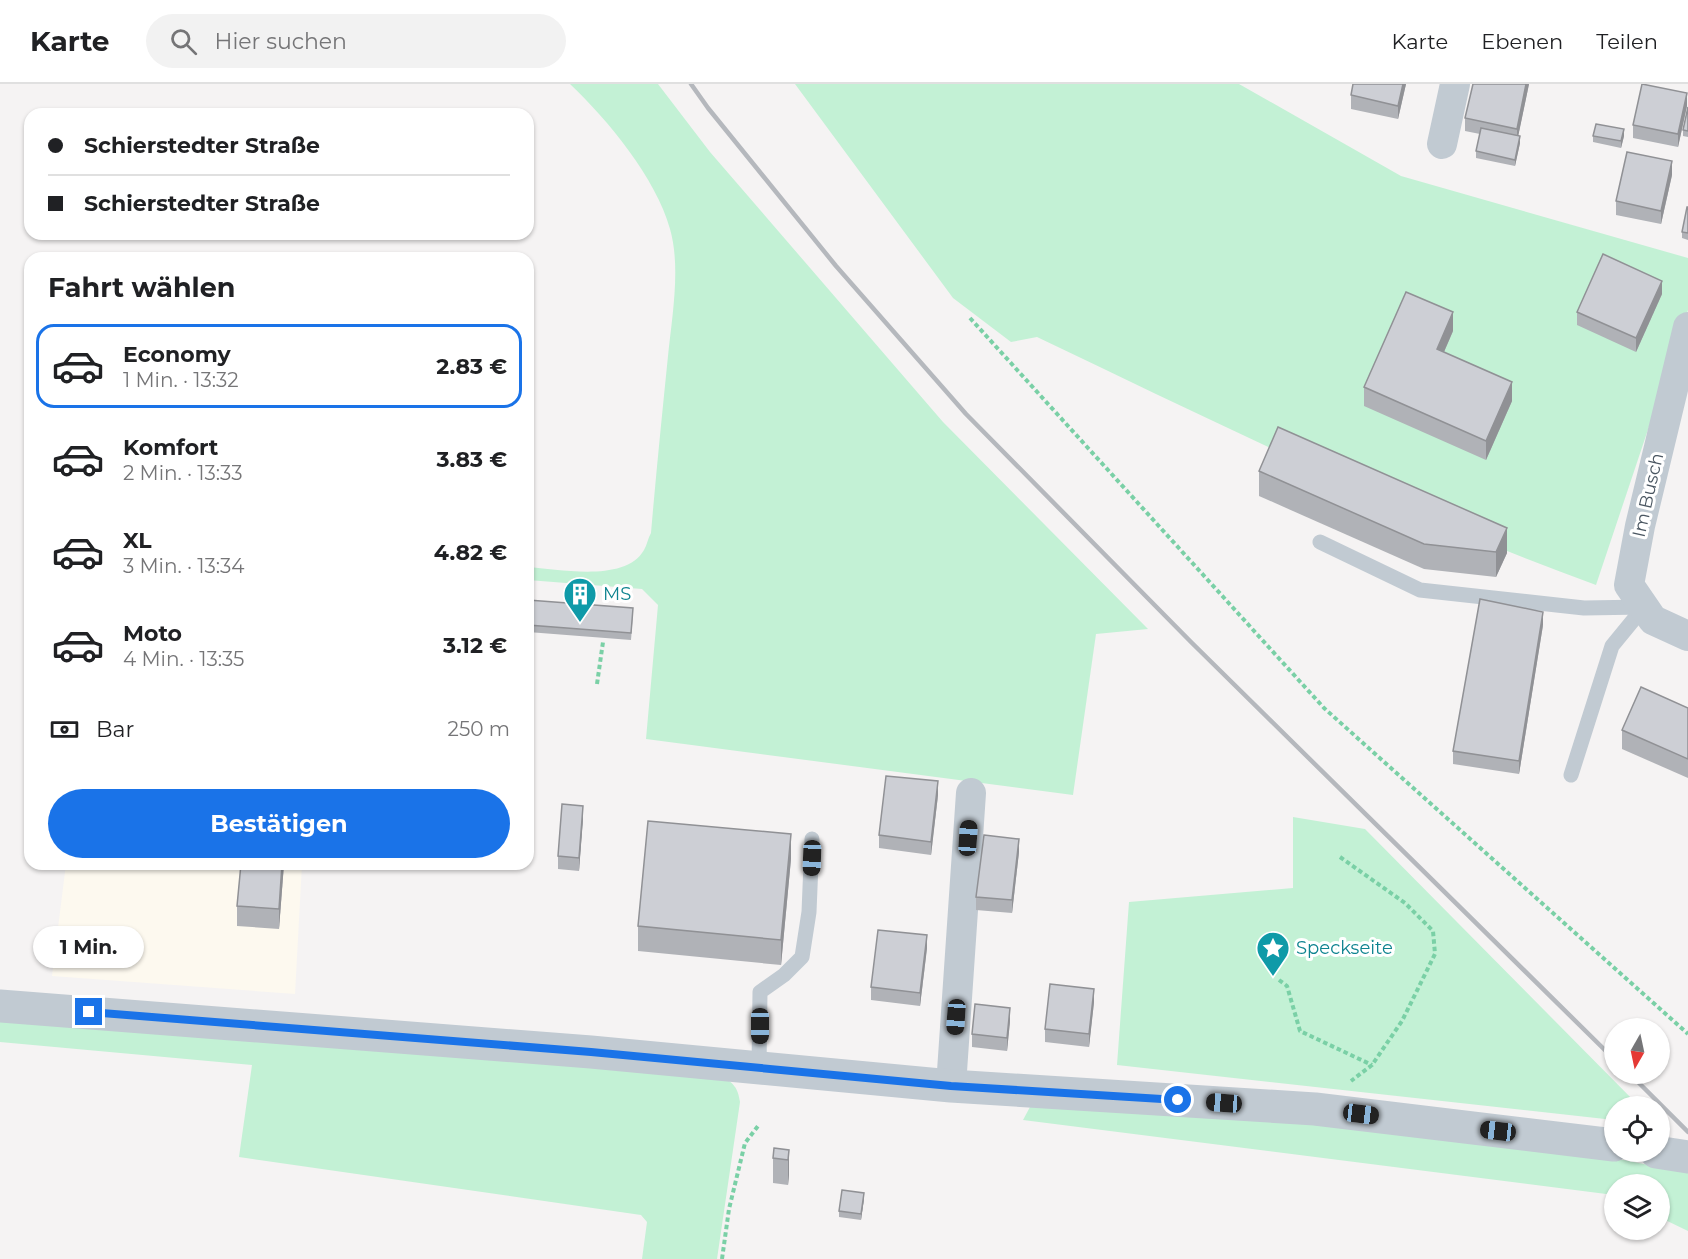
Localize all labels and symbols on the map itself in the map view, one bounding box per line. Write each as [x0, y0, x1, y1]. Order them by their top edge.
street label: Im Busch [1628, 451, 1668, 539]
building icon: MS [562, 576, 598, 623]
place label: MS [603, 583, 631, 605]
car [958, 819, 978, 857]
car [802, 840, 822, 876]
callout: 1 Min. [34, 925, 144, 967]
place icon: Speckseite [1255, 930, 1291, 977]
place label: Speckseite [1296, 937, 1393, 959]
route end [75, 998, 102, 1025]
car [946, 998, 966, 1036]
car [751, 1008, 769, 1044]
north arrow [1604, 1018, 1670, 1084]
route start [1164, 1086, 1191, 1113]
car [1205, 1093, 1243, 1113]
car [1342, 1103, 1380, 1125]
car [1479, 1120, 1517, 1142]

